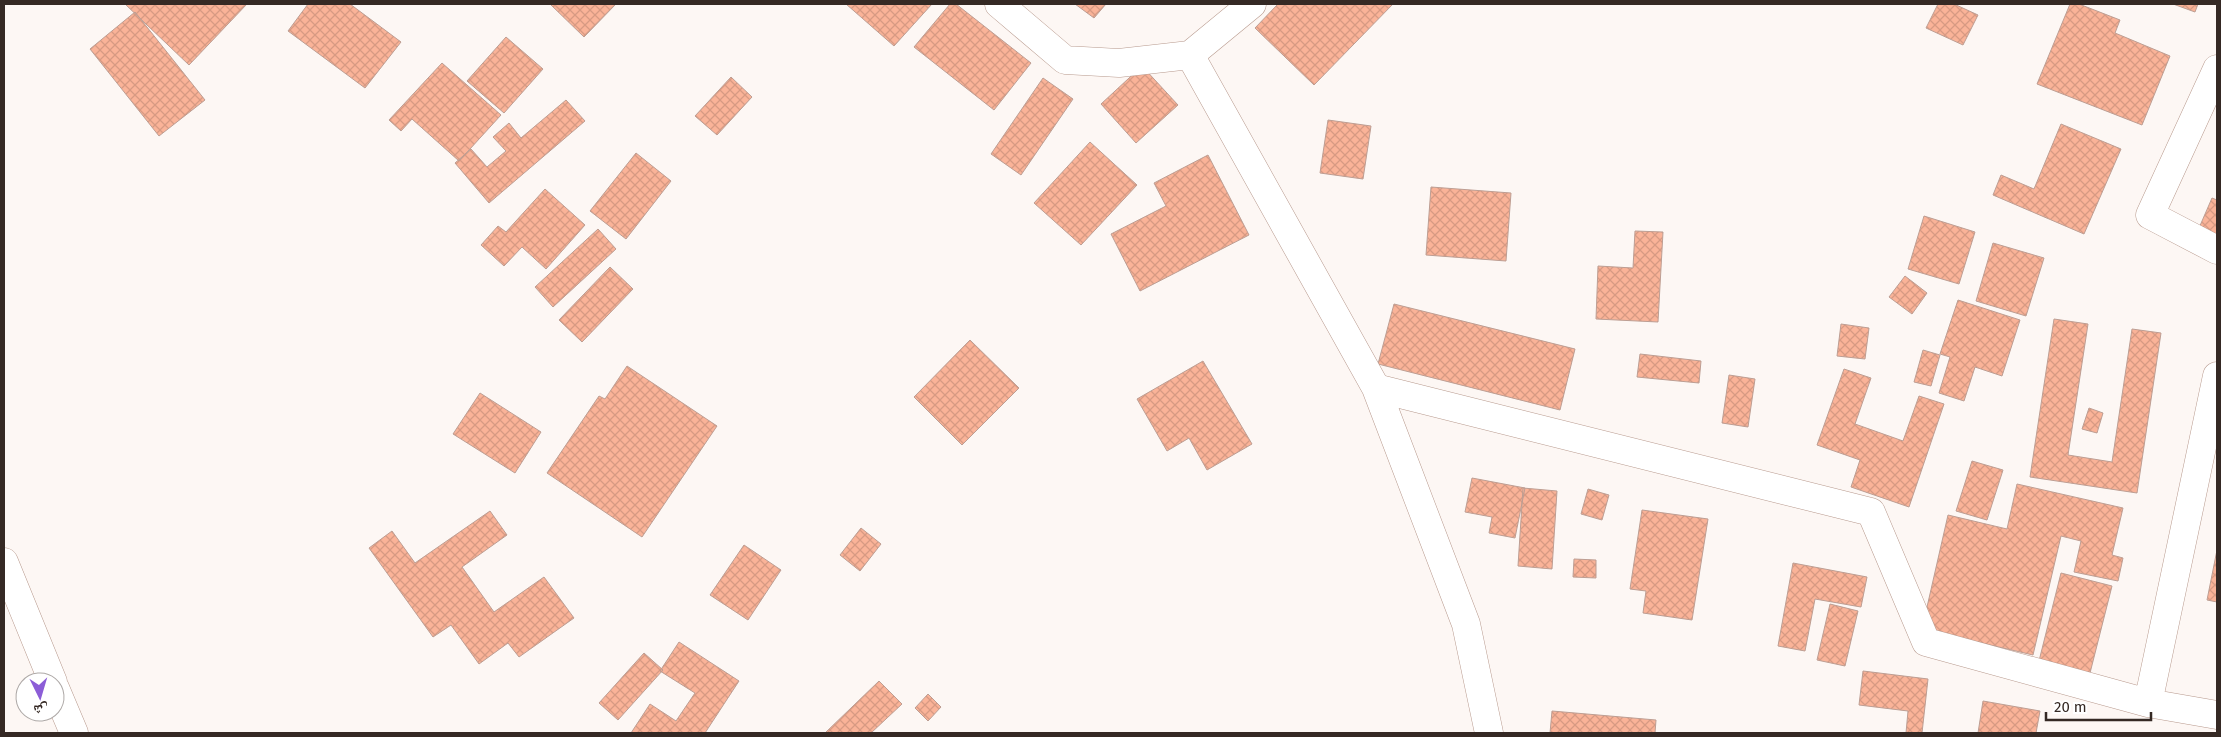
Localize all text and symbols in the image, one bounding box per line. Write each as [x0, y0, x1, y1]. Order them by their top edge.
north arrow [15, 672, 65, 722]
scale bar [2046, 690, 2151, 722]
text: 20 m [2054, 698, 2087, 716]
text: ش [33, 700, 49, 719]

